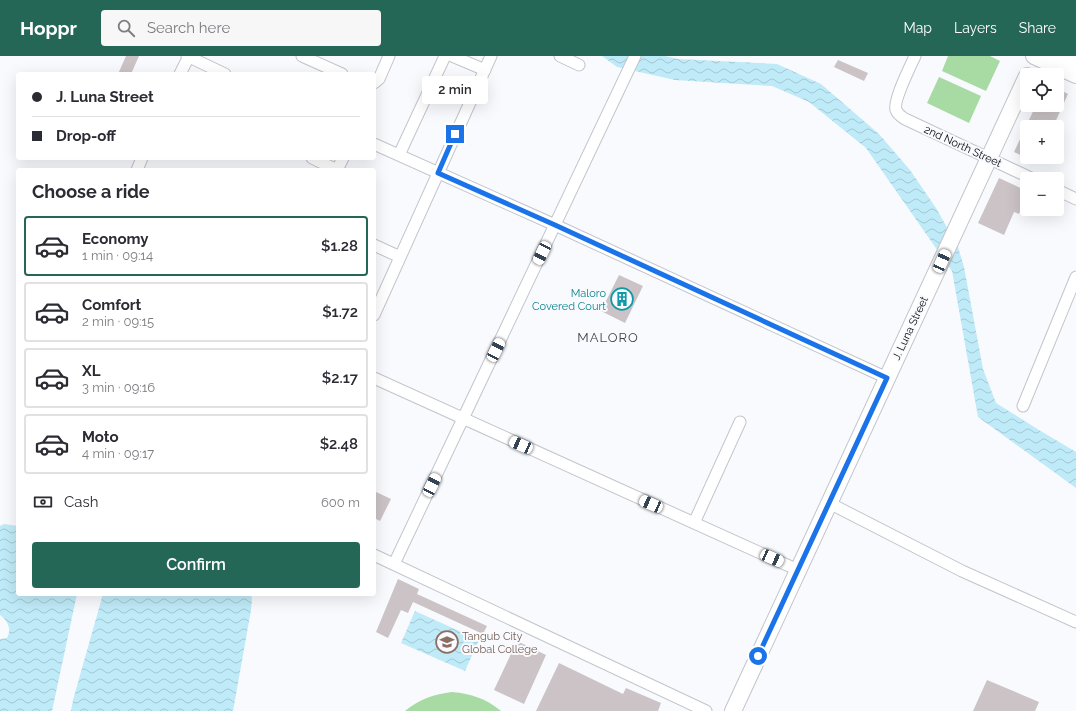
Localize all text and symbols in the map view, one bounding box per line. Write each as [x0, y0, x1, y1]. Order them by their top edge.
search box [101, 10, 381, 46]
text: Hoppr [20, 17, 77, 39]
icon: search [115, 17, 137, 39]
text: Search here [147, 19, 230, 37]
text: Map [904, 20, 932, 36]
text: Layers [954, 20, 997, 36]
text: Share [1019, 20, 1056, 36]
map controls [1020, 68, 1064, 216]
button: locate [1020, 68, 1064, 112]
callout: 2 min [422, 76, 488, 104]
text: 2 min [438, 82, 472, 97]
text: J. Luna Street [56, 88, 154, 106]
button: + [1020, 120, 1064, 164]
street label: 2nd North Street [922, 123, 1004, 170]
route end [446, 125, 464, 143]
text: Drop-off [56, 127, 116, 145]
button: − [1020, 172, 1064, 216]
text: Choose a ride [32, 181, 150, 202]
icon: car [34, 228, 70, 264]
text: Economy [82, 230, 149, 248]
text: $1.28 [321, 237, 358, 255]
car [531, 240, 553, 266]
text: 1 min · 09:14 [82, 248, 153, 263]
car [932, 248, 952, 274]
building icon: Maloro Covered Court [609, 286, 635, 312]
place label: Maloro Covered Court [532, 287, 606, 313]
icon: car [34, 294, 70, 330]
street label: J. Luna Street [890, 294, 931, 362]
text: Comfort [82, 296, 141, 314]
text: $1.72 [322, 303, 358, 321]
text: 2 min · 09:15 [82, 314, 154, 329]
district label: MALORO [577, 330, 639, 345]
car [485, 337, 507, 363]
icon: car [34, 360, 70, 396]
text: XL [82, 362, 100, 380]
text: $2.17 [322, 369, 358, 387]
text: 3 min · 09:16 [82, 380, 155, 395]
icon: car [34, 426, 70, 462]
text: Moto [82, 428, 119, 446]
text: $2.48 [320, 435, 358, 453]
car [508, 435, 534, 455]
text: 4 min · 09:17 [82, 446, 154, 461]
car [421, 472, 443, 498]
icon: cash [32, 491, 54, 513]
text: Cash [64, 493, 98, 511]
car [638, 494, 664, 514]
text: 600 m [321, 495, 360, 510]
button: Confirm [32, 542, 360, 588]
car [759, 548, 785, 568]
school or university icon: Tangub City Global College [434, 629, 460, 655]
place label: Tangub City Global College [462, 630, 538, 656]
route start [749, 647, 767, 665]

